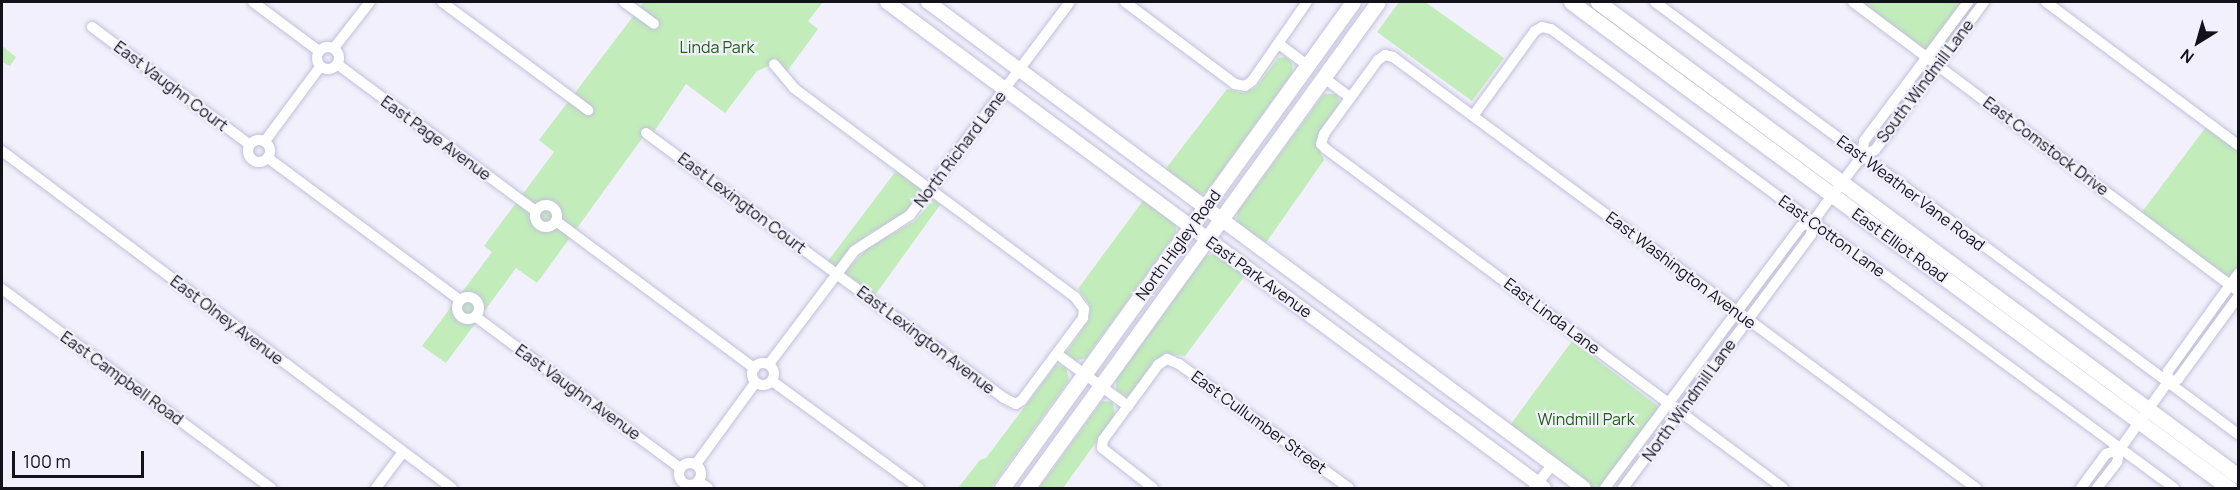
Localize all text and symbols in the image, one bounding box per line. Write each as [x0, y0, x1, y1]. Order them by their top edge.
north arrow [2168, 12, 2228, 72]
street label: South Windmill Lane [1872, 16, 1978, 146]
street label: East Vaughn Court [110, 37, 232, 135]
park label: Linda Park [680, 37, 754, 57]
text: N [2176, 44, 2198, 69]
street label: North Richard Lane [910, 87, 1010, 211]
street label: East Page Avenue [377, 92, 495, 184]
street label: East Comstock Drive [1980, 93, 2112, 199]
street label: East Weather Vane Road [1833, 131, 1989, 255]
street label: East Lexington Court [674, 149, 810, 257]
street label: North Higley Road [1131, 186, 1225, 304]
street label: East Cotton Lane [1775, 191, 1889, 281]
street label: East Elliot Road [1849, 204, 1951, 286]
street label: East Washington Avenue [1602, 207, 1760, 333]
street label: East Park Avenue [1202, 232, 1316, 322]
street label: East Olney Avenue [167, 271, 287, 369]
street label: East Linda Lane [1500, 274, 1604, 358]
street label: East Lexington Avenue [853, 282, 999, 398]
street label: East Campbell Road [57, 327, 187, 429]
street label: North Windmill Lane [1638, 335, 1740, 465]
street label: East Vaughn Avenue [512, 340, 644, 444]
street label: East Cullumber Street [1188, 367, 1330, 477]
park label: Windmill Park [1537, 409, 1635, 429]
scale bar [15, 439, 147, 477]
text: 100 m [23, 449, 71, 473]

